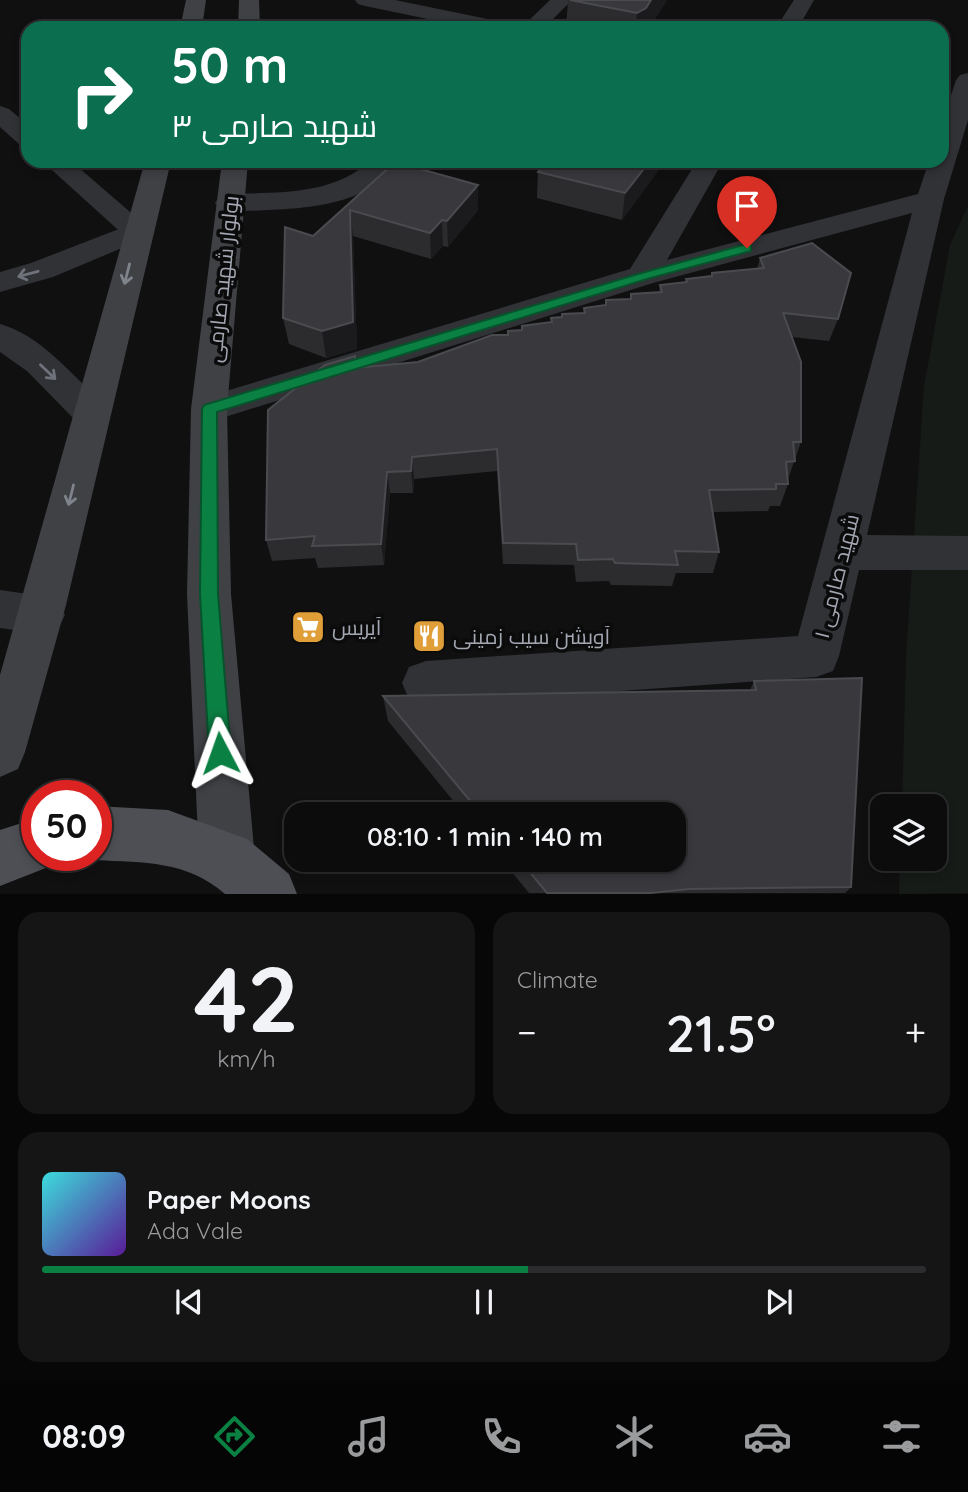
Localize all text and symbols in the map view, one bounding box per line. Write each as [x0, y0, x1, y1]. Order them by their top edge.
text: 50 m [171, 34, 288, 95]
icon: right [56, 49, 147, 140]
text: شهید صارمی ۳ [171, 105, 377, 145]
pin [717, 176, 777, 248]
icon: arrive [728, 187, 766, 225]
street label: بولوار شهید صارمی [200, 194, 245, 364]
one-way arrow [120, 262, 133, 285]
one-way arrow [17, 268, 40, 281]
one-way arrow [39, 363, 56, 380]
one-way arrow [64, 483, 77, 505]
street label: شهید صارمی ۱ [808, 511, 865, 641]
supermarket icon: آیریس [289, 608, 327, 646]
place label: آیریس [332, 614, 382, 641]
restaurant icon: آویشن سیب زمینی [410, 617, 448, 655]
place label: آویشن سیب زمینی [453, 623, 610, 650]
position arrow [183, 716, 257, 790]
speed limit sign: 50 [21, 780, 112, 871]
map controls [870, 794, 947, 871]
button: layers [870, 794, 947, 871]
text: 08:10 · 1 min · 140 m [367, 820, 603, 853]
text: 42 [194, 941, 299, 1055]
text: Climate [517, 965, 598, 994]
text: 21.5° [666, 1000, 776, 1065]
text: − [517, 1008, 537, 1056]
text: + [905, 1008, 926, 1056]
text: km/h [217, 1044, 276, 1073]
text: Paper Moons [147, 1183, 311, 1216]
text: Ada Vale [147, 1216, 243, 1245]
icon: previous [170, 1283, 208, 1321]
icon: pause [465, 1283, 503, 1321]
icon: next [760, 1283, 798, 1321]
icon: directions [210, 1412, 259, 1461]
icon: music [344, 1412, 393, 1461]
icon: phone [477, 1412, 526, 1461]
icon: climate [610, 1412, 659, 1461]
icon: car [743, 1412, 792, 1461]
icon: filters [877, 1412, 926, 1461]
text: 08:09 [42, 1416, 126, 1456]

